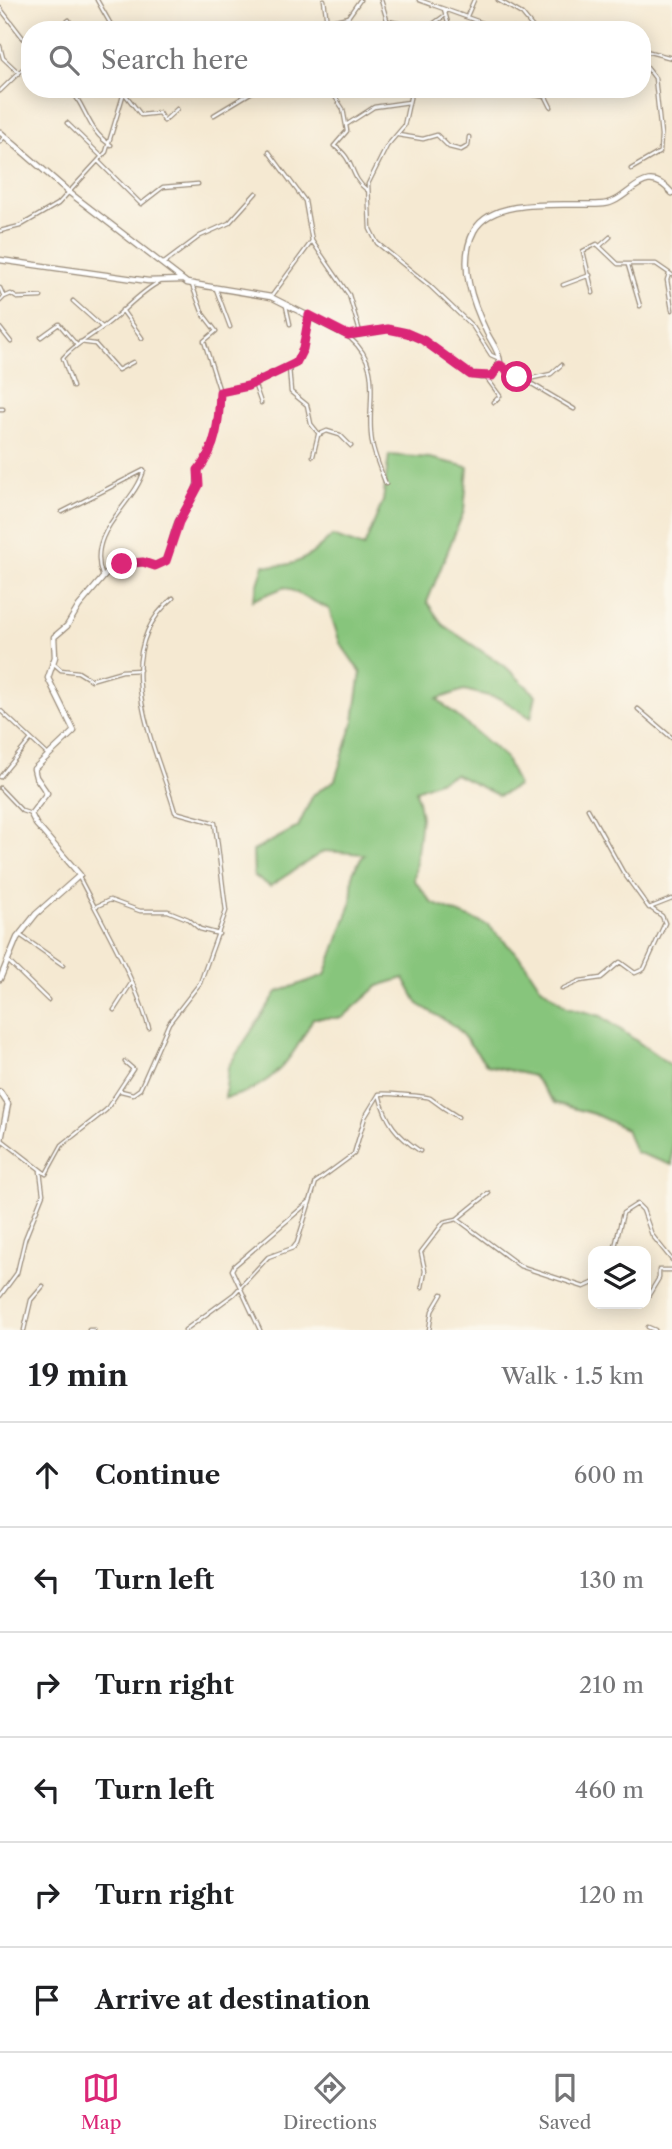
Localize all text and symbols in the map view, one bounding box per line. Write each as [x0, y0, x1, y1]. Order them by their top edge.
search box [21, 21, 651, 98]
icon: search [45, 41, 83, 79]
text: Search here [101, 44, 248, 76]
route start [501, 361, 532, 392]
route end [106, 548, 137, 579]
map controls [588, 1246, 651, 1309]
button: layers [588, 1246, 651, 1309]
text: 19 min [28, 1357, 128, 1394]
text: Walk · 1.5 km [501, 1362, 644, 1390]
icon: ahead [28, 1456, 66, 1494]
text: Continue [95, 1459, 220, 1491]
text: 600 m [574, 1461, 644, 1489]
icon: left [28, 1561, 66, 1599]
text: Turn left [95, 1564, 214, 1596]
text: 130 m [580, 1566, 644, 1594]
icon: right [28, 1666, 66, 1704]
text: Turn right [95, 1669, 234, 1701]
text: 210 m [579, 1671, 644, 1699]
icon: left [28, 1771, 66, 1809]
text: Turn left [95, 1774, 214, 1806]
text: 460 m [575, 1776, 644, 1804]
icon: right [28, 1876, 66, 1914]
text: Turn right [95, 1879, 234, 1911]
text: 120 m [579, 1881, 644, 1909]
icon: arrive [28, 1981, 66, 2019]
text: Arrive at destination [95, 1984, 370, 2016]
tab: Map [81, 2069, 122, 2134]
tab: Directions [283, 2069, 377, 2134]
tab: Saved [538, 2069, 591, 2134]

